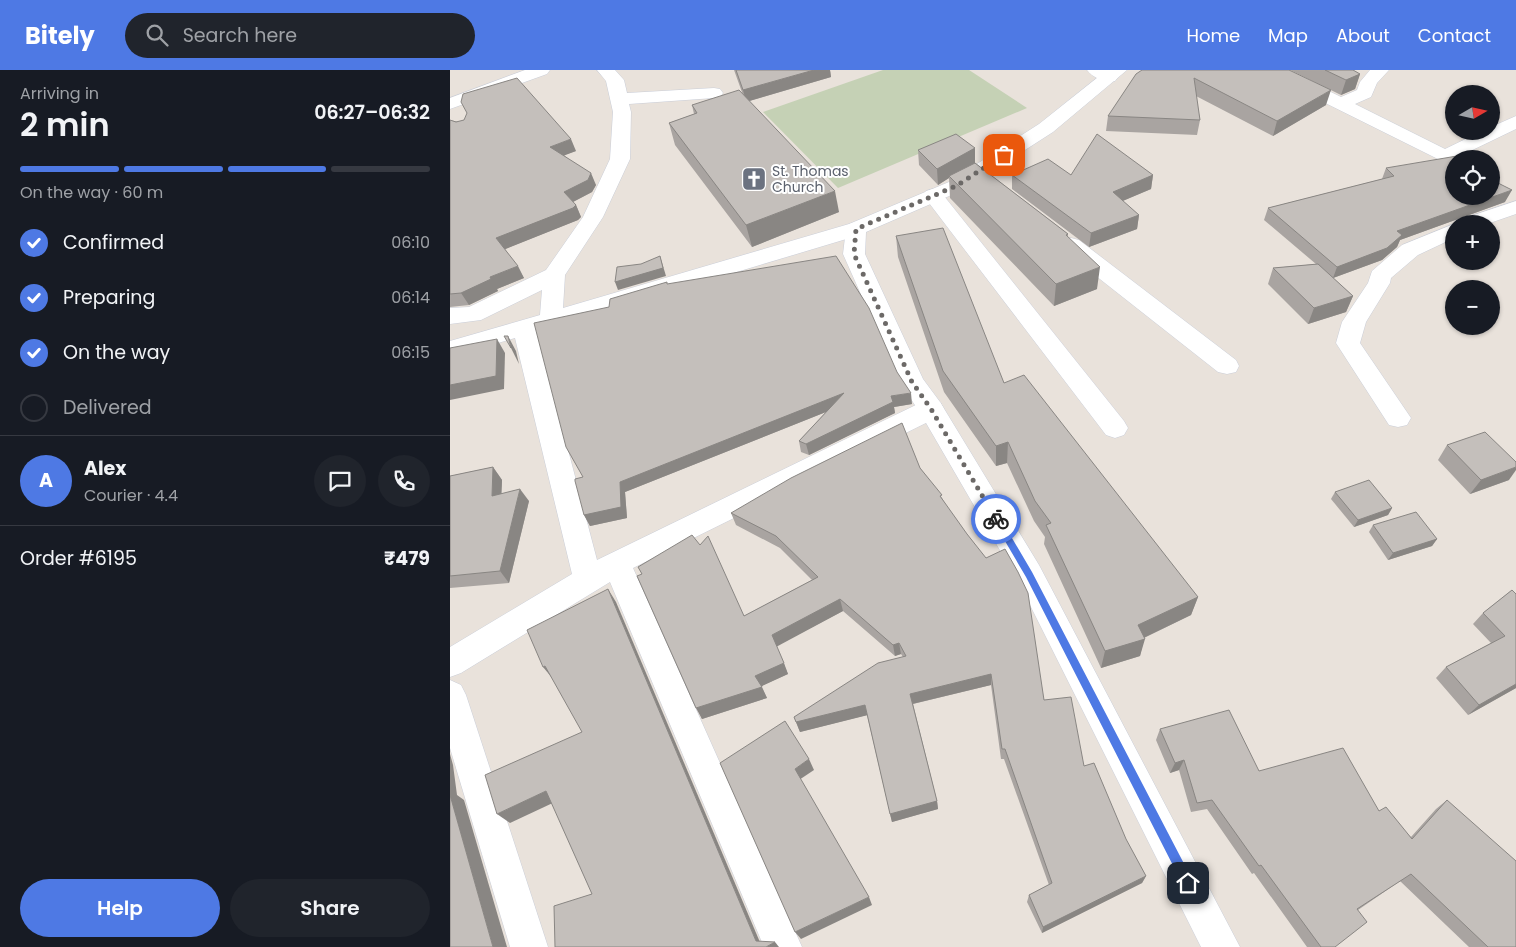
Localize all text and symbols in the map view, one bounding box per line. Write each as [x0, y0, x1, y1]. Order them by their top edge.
search box [125, 13, 475, 58]
text: Bitely [25, 19, 95, 52]
icon: search [143, 21, 171, 49]
text: Search here [183, 22, 297, 49]
text: Home [1186, 23, 1240, 48]
text: Map [1268, 23, 1308, 48]
text: About [1336, 23, 1390, 48]
text: Contact [1418, 23, 1491, 48]
text: Arriving in [20, 82, 99, 105]
north arrow [1445, 85, 1500, 140]
map controls [1445, 85, 1500, 335]
text: 06:27–06:32 [314, 99, 430, 126]
text: 2 min [20, 102, 110, 147]
pin [983, 134, 1025, 176]
icon: bag [990, 141, 1018, 169]
button: locate [1445, 150, 1500, 205]
place label: St. Thomas Church [772, 161, 849, 197]
church icon: St. Thomas Church [741, 166, 767, 192]
text: On the way · 60 m [20, 181, 163, 204]
button: + [1445, 215, 1500, 270]
icon: check [20, 229, 48, 257]
text: Confirmed [63, 229, 164, 256]
text: 06:10 [391, 231, 430, 254]
button: − [1445, 280, 1500, 335]
icon: check [20, 284, 48, 312]
text: Preparing [63, 284, 155, 311]
text: 06:14 [391, 286, 430, 309]
icon: check [20, 339, 48, 367]
text: On the way [63, 339, 170, 366]
text: 06:15 [391, 341, 430, 364]
text: Delivered [63, 394, 152, 421]
text: Alex [84, 455, 126, 482]
button: chat [314, 455, 366, 507]
button: phone [378, 455, 430, 507]
text: A [39, 467, 53, 494]
text: Courier · 4.4 [84, 484, 178, 507]
courier [971, 494, 1021, 544]
icon: bike [982, 505, 1010, 533]
text: Order #6195 [20, 545, 137, 572]
text: ₹479 [384, 545, 430, 572]
pin [1167, 862, 1209, 904]
icon: home [1174, 869, 1202, 897]
button: Help [20, 879, 220, 937]
button: Share [230, 879, 430, 937]

